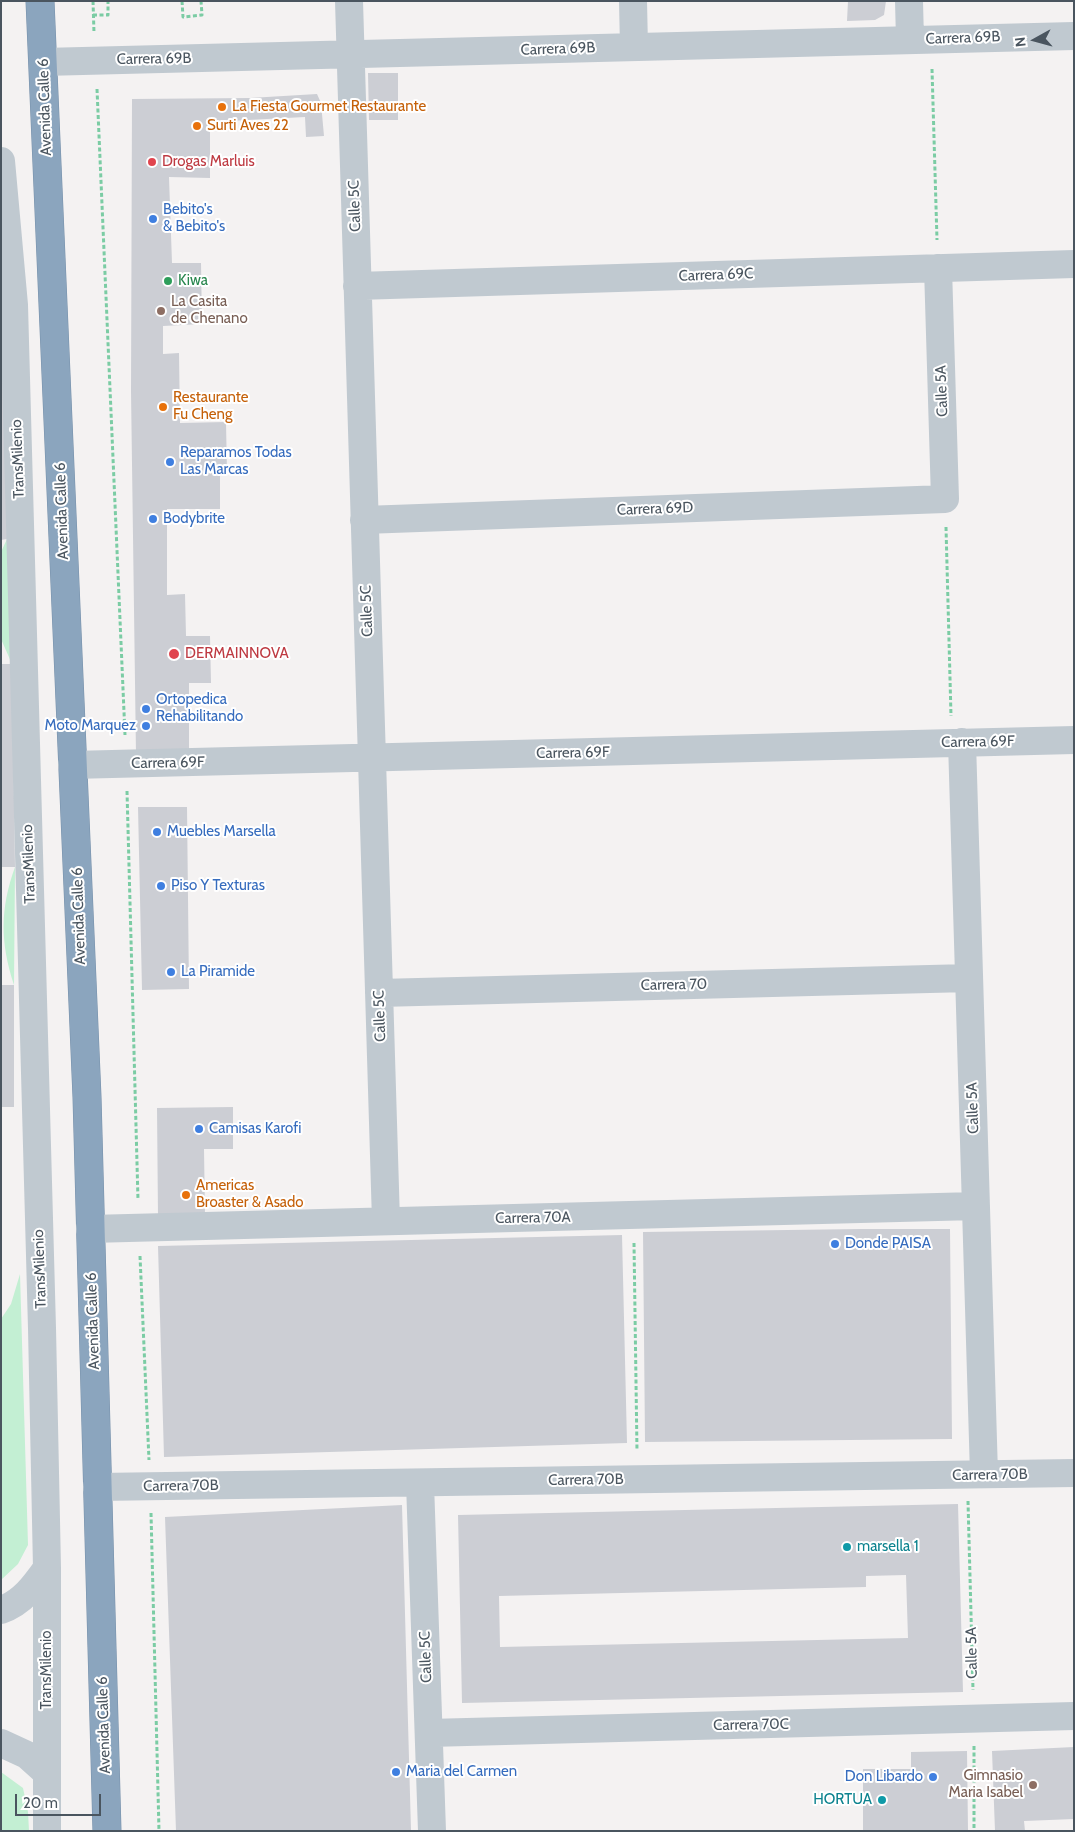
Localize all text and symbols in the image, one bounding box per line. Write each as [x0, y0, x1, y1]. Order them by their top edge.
north arrow [1010, 15, 1060, 65]
street label: Carrera 69B [925, 28, 1001, 48]
text: N [1011, 36, 1030, 48]
street label: Carrera 69B [520, 39, 596, 59]
street label: Carrera 69B [117, 49, 191, 69]
street label: Avenida Calle 6 [34, 58, 56, 156]
place label: La Fiesta Gourmet Restaurante [232, 98, 426, 116]
marker: La Fiesta Gourmet Restaurante [216, 101, 228, 113]
place label: Surti Aves 22 [207, 117, 289, 135]
marker: Surti Aves 22 [191, 120, 203, 132]
place label: Drogas Marluis [162, 153, 255, 171]
marker: Drogas Marluis [146, 156, 158, 168]
street label: Calle 5C [345, 180, 365, 232]
place label: Bebito's & Bebito's [163, 201, 225, 236]
marker: Bebito's & Bebito's [147, 213, 159, 225]
street label: Carrera 69C [678, 265, 754, 285]
place label: Kiwa [178, 272, 208, 290]
marker: Kiwa [162, 275, 174, 287]
place label: La Casita de Chenano [171, 293, 248, 328]
marker: La Casita de Chenano [155, 305, 167, 317]
street label: Calle 5A [932, 365, 952, 417]
place label: Restaurante Fu Cheng [173, 389, 249, 424]
marker: Restaurante Fu Cheng [157, 401, 169, 413]
street label: TransMilenio [8, 419, 28, 499]
place label: Reparamos Todas Las Marcas [180, 444, 292, 479]
marker: Reparamos Todas Las Marcas [164, 456, 176, 468]
street label: Avenida Calle 6 [51, 462, 73, 560]
street label: Carrera 69D [616, 499, 694, 519]
place label: Bodybrite [163, 510, 225, 528]
marker: Bodybrite [147, 513, 159, 525]
street label: Calle 5C [357, 585, 377, 637]
place label: DERMAINNOVA [185, 645, 289, 663]
marker: DERMAINNOVA [167, 647, 181, 661]
place label: Ortopedica Rehabilitando [156, 691, 243, 726]
marker: Ortopedica Rehabilitando [140, 703, 152, 715]
place label: Moto Marquez [44, 717, 136, 735]
marker: Moto Marquez [140, 720, 152, 732]
street label: Carrera 69F [941, 732, 1015, 752]
street label: Carrera 69F [536, 743, 610, 763]
street label: Carrera 69F [131, 753, 205, 773]
place label: Muebles Marsella [167, 823, 276, 841]
street label: TransMilenio [19, 824, 39, 904]
marker: Muebles Marsella [151, 826, 163, 838]
street label: Avenida Calle 6 [68, 867, 90, 965]
place label: Piso Y Texturas [171, 877, 265, 895]
marker: Piso Y Texturas [155, 880, 167, 892]
place label: La Piramide [181, 963, 255, 981]
marker: La Piramide [165, 966, 177, 978]
street label: Carrera 70 [641, 975, 707, 995]
street label: Calle 5C [370, 990, 390, 1042]
street label: Calle 5A [963, 1082, 983, 1134]
place label: Camisas Karofi [209, 1120, 301, 1138]
marker: Camisas Karofi [193, 1123, 205, 1135]
place label: Americas Broaster & Asado [196, 1177, 304, 1212]
marker: Americas Broaster & Asado [180, 1189, 192, 1201]
street label: Carrera 70A [495, 1208, 571, 1228]
street label: TransMilenio [30, 1229, 50, 1309]
place label: Donde PAISA [845, 1235, 931, 1253]
marker: Donde PAISA [829, 1238, 841, 1250]
street label: Avenida Calle 6 [82, 1272, 104, 1370]
street label: Carrera 70B [952, 1465, 1028, 1485]
street label: Carrera 70B [548, 1470, 624, 1490]
street label: Carrera 70B [143, 1476, 219, 1496]
place label: marsella 1 [857, 1538, 919, 1556]
marker: marsella 1 [841, 1541, 853, 1553]
street label: Calle 5A [963, 1627, 981, 1679]
street label: TransMilenio [38, 1630, 56, 1710]
street label: Calle 5C [416, 1631, 436, 1683]
street label: Avenida Calle 6 [93, 1676, 115, 1774]
street label: Carrera 70C [713, 1715, 789, 1735]
place label: Maria del Carmen [406, 1763, 517, 1781]
marker: Maria del Carmen [390, 1766, 402, 1778]
place label: Gimnasio Maria Isabel [949, 1767, 1023, 1802]
place label: Don Libardo [845, 1768, 923, 1786]
marker: Don Libardo [927, 1771, 939, 1783]
marker: Gimnasio Maria Isabel [1027, 1779, 1039, 1791]
scale bar [18, 1784, 104, 1816]
place label: HORTUA [813, 1791, 872, 1809]
text: 20 m [23, 1794, 58, 1812]
marker: HORTUA [876, 1794, 888, 1806]

